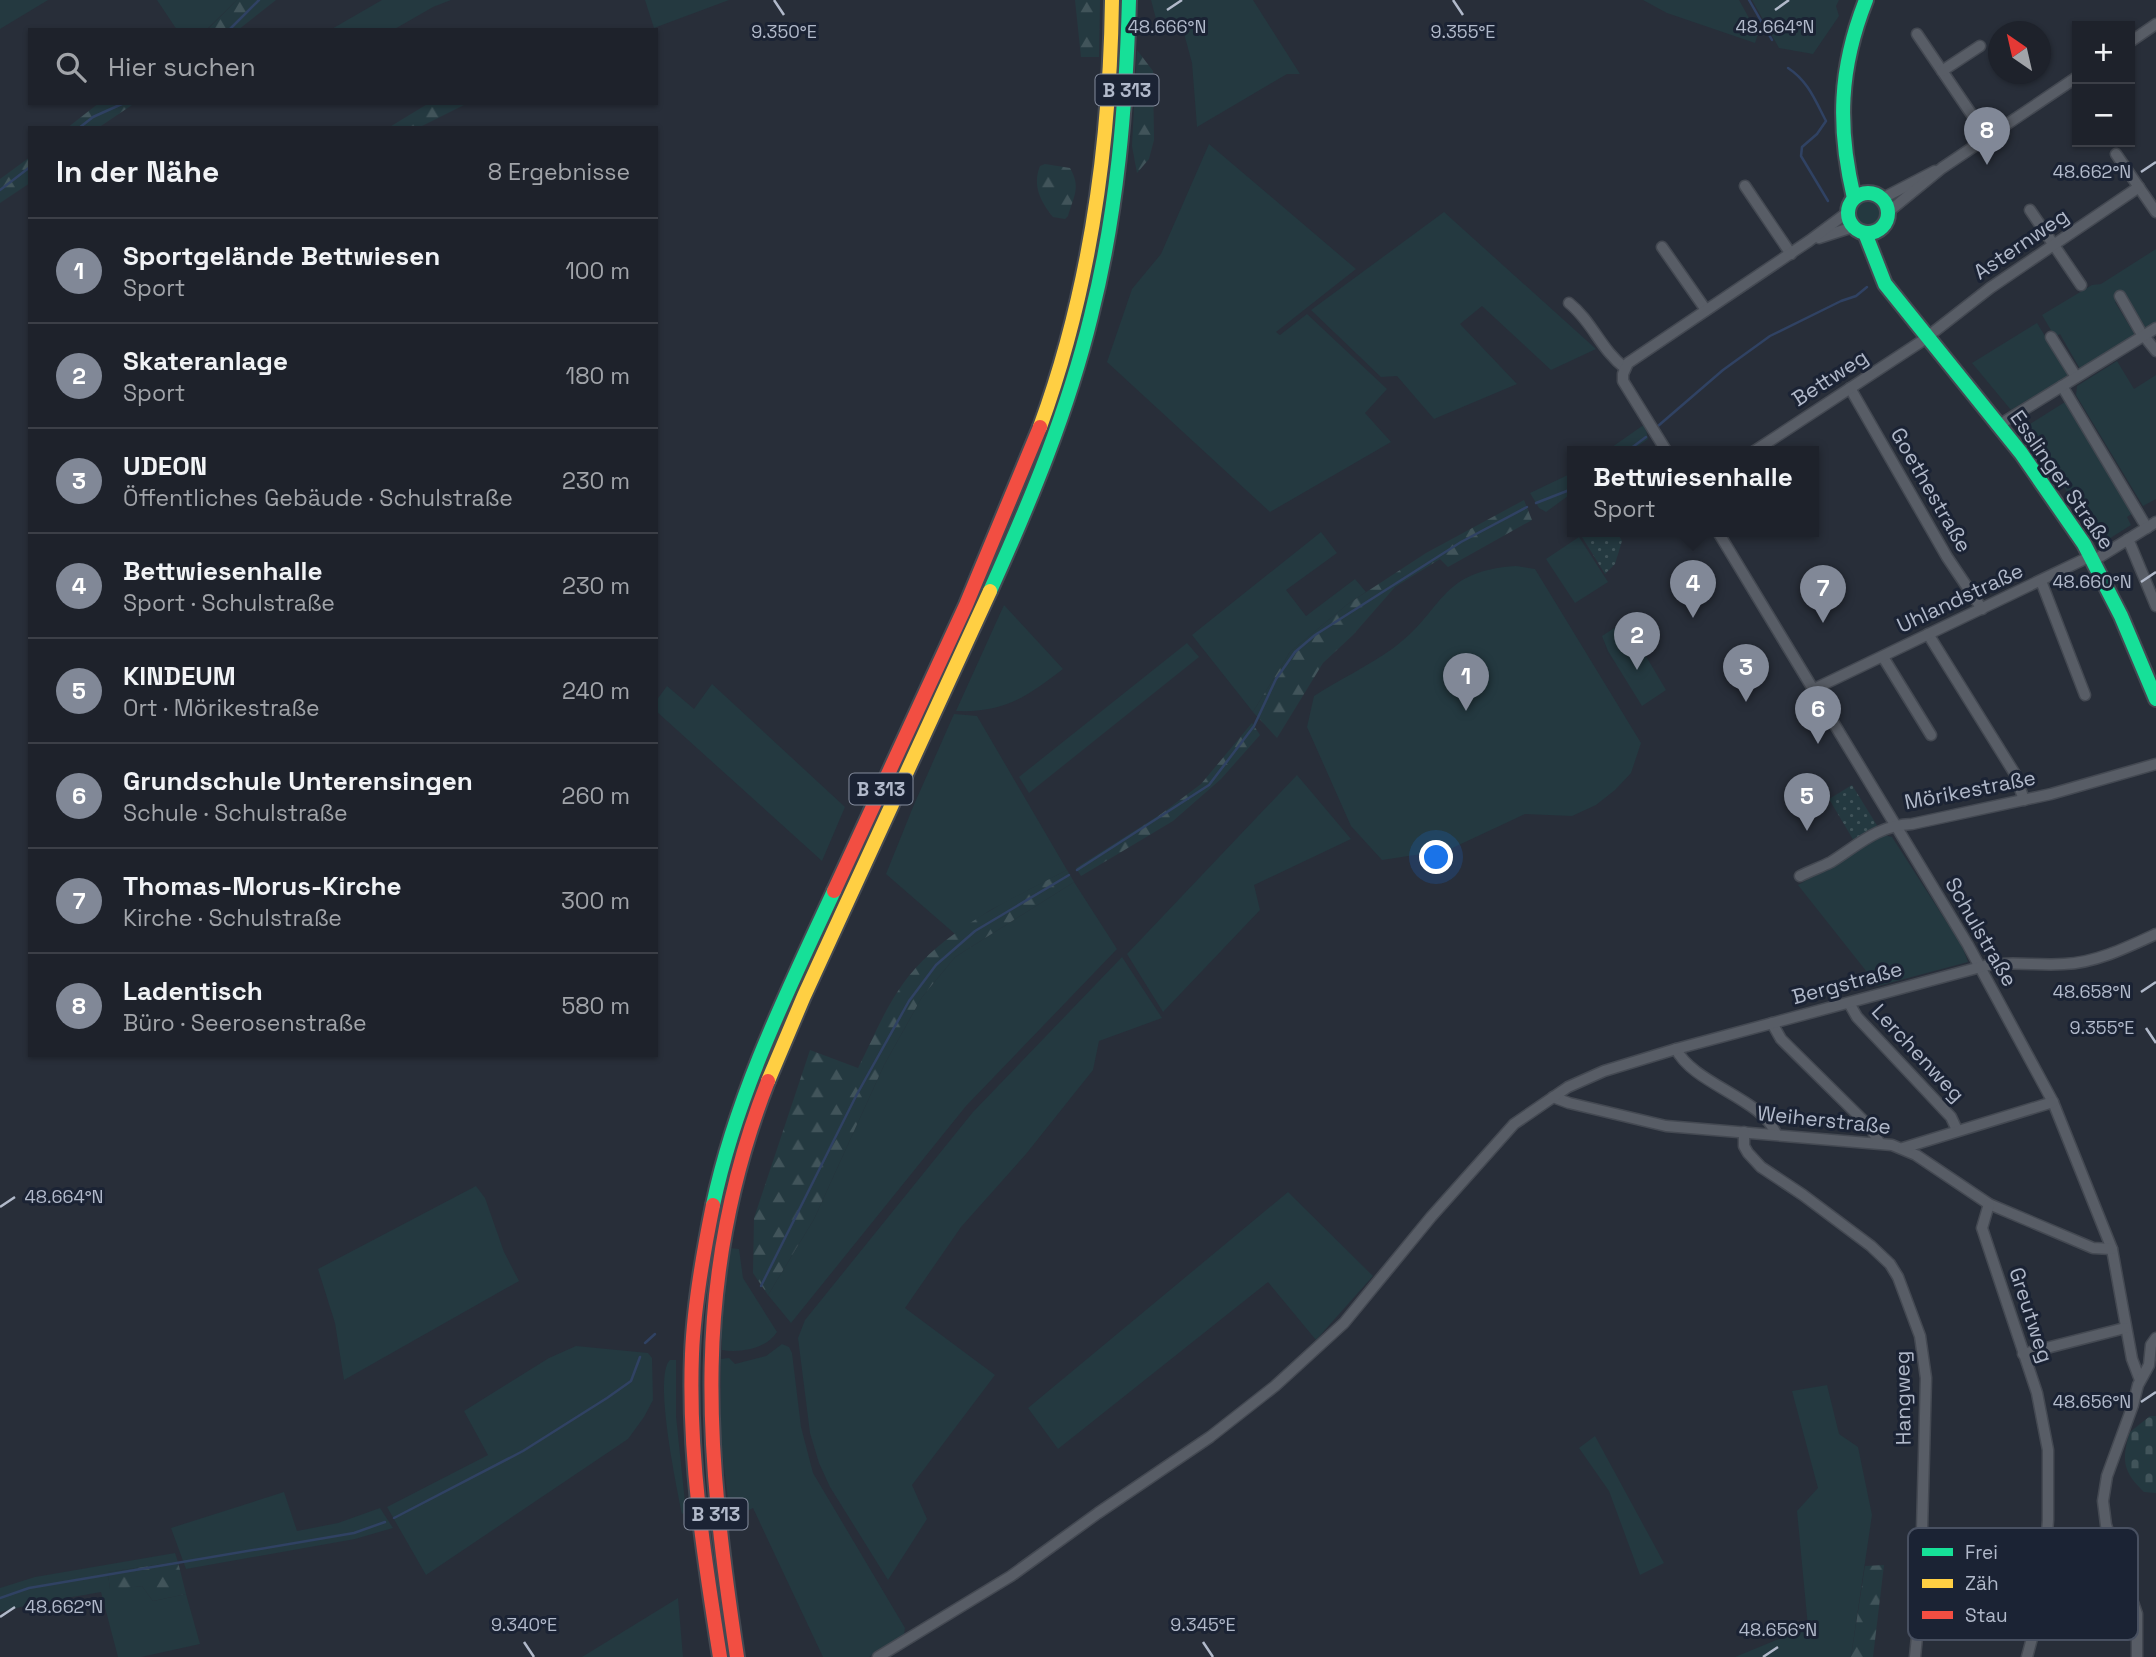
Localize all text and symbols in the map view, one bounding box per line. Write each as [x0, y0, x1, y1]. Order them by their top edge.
text: 48.666°N [1128, 15, 1206, 38]
text: 48.664°N [1736, 15, 1814, 38]
text: 9.350°E [751, 20, 817, 43]
text: 9.355°E [1431, 20, 1495, 43]
north arrow [1988, 21, 2051, 84]
map controls [2072, 21, 2135, 147]
button: + [2072, 21, 2135, 84]
search box [28, 28, 658, 105]
icon: search [52, 48, 90, 86]
text: Hier suchen [108, 50, 256, 84]
road number: B 313 [1096, 74, 1158, 106]
button: − [2072, 84, 2135, 147]
pin: 8 [1964, 107, 2010, 165]
text: In der Nähe [56, 152, 219, 191]
text: 8 Ergebnisse [488, 157, 630, 187]
text: 48.662°N [2053, 160, 2131, 183]
street label: Asternweg [1968, 202, 2073, 285]
text: Sportgelände Bettwiesen [123, 239, 440, 273]
text: 1 [74, 256, 84, 286]
text: 100 m [565, 256, 630, 286]
text: Sport [123, 273, 185, 303]
street label: Bettweg [1787, 343, 1873, 412]
text: Skateranlage [123, 344, 288, 378]
text: 2 [72, 361, 86, 391]
text: 180 m [566, 361, 630, 391]
text: Sport [123, 378, 185, 408]
street label: Esslinger Straße [2004, 405, 2121, 555]
street label: Goethestraße [1885, 423, 1978, 557]
popup [1567, 446, 1819, 537]
text: UDEON [123, 449, 207, 483]
text: Bettwiesenhalle [1593, 460, 1793, 494]
text: 3 [72, 466, 86, 496]
text: 230 m [562, 466, 630, 496]
text: Öffentliches Gebäude · Schulstraße [123, 483, 513, 513]
text: Sport [1593, 494, 1656, 524]
text: Bettwiesenhalle [123, 554, 322, 588]
street label: Uhlandstraße [1892, 557, 2027, 639]
pin: 4 [1670, 560, 1716, 618]
pin: 7 [1800, 565, 1846, 623]
text: 48.660°N [2052, 570, 2132, 593]
text: 4 [72, 571, 86, 601]
text: 230 m [562, 571, 630, 601]
text: Sport · Schulstraße [123, 588, 335, 618]
pin: 2 [1614, 612, 1660, 670]
pin: 3 [1723, 644, 1769, 702]
pin: 1 [1443, 653, 1489, 711]
text: KINDEUM [123, 659, 236, 693]
text: 5 [72, 676, 86, 706]
text: 240 m [562, 676, 630, 706]
pin: 6 [1795, 686, 1841, 744]
text: Ort · Mörikestraße [123, 693, 320, 723]
text: Grundschule Unterensingen [123, 764, 473, 798]
street label: Mörikestraße [1902, 764, 2038, 815]
pin: 5 [1784, 773, 1830, 831]
road number: B 313 [850, 774, 912, 804]
text: 6 [72, 781, 86, 811]
text: 260 m [562, 781, 630, 811]
text: Schule · Schulstraße [123, 798, 348, 828]
your location [1419, 840, 1453, 874]
text: Thomas-Morus-Kirche [123, 869, 402, 903]
street label: Schulstraße [1939, 872, 2024, 991]
text: 7 [73, 886, 85, 916]
text: 300 m [561, 886, 630, 916]
text: Kirche · Schulstraße [123, 903, 342, 933]
street label: Bergstraße [1789, 955, 1905, 1010]
text: Ladentisch [123, 974, 263, 1008]
text: 48.658°N [2053, 980, 2131, 1003]
text: 8 [72, 991, 86, 1021]
text: 580 m [561, 991, 630, 1021]
street label: Lerchenweg [1866, 998, 1971, 1107]
text: Büro · Seerosenstraße [123, 1008, 367, 1038]
text: 9.355°E [2070, 1016, 2134, 1039]
street label: Weiherstraße [1756, 1099, 1892, 1140]
text: 48.664°N [25, 1185, 103, 1208]
street label: Greutweg [2003, 1264, 2060, 1366]
street label: Hangweg [1888, 1350, 1917, 1446]
text: 48.656°N [2053, 1390, 2131, 1413]
road number: B 313 [684, 1498, 748, 1530]
legend [1908, 1528, 2138, 1640]
text: Frei [1965, 1540, 1998, 1565]
text: Zäh [1965, 1571, 1999, 1596]
text: 48.662°N [25, 1595, 103, 1618]
text: Stau [1965, 1603, 2008, 1628]
text: 9.340°E [491, 1613, 557, 1636]
text: 9.345°E [1170, 1613, 1236, 1636]
text: 48.656°N [1739, 1618, 1817, 1641]

